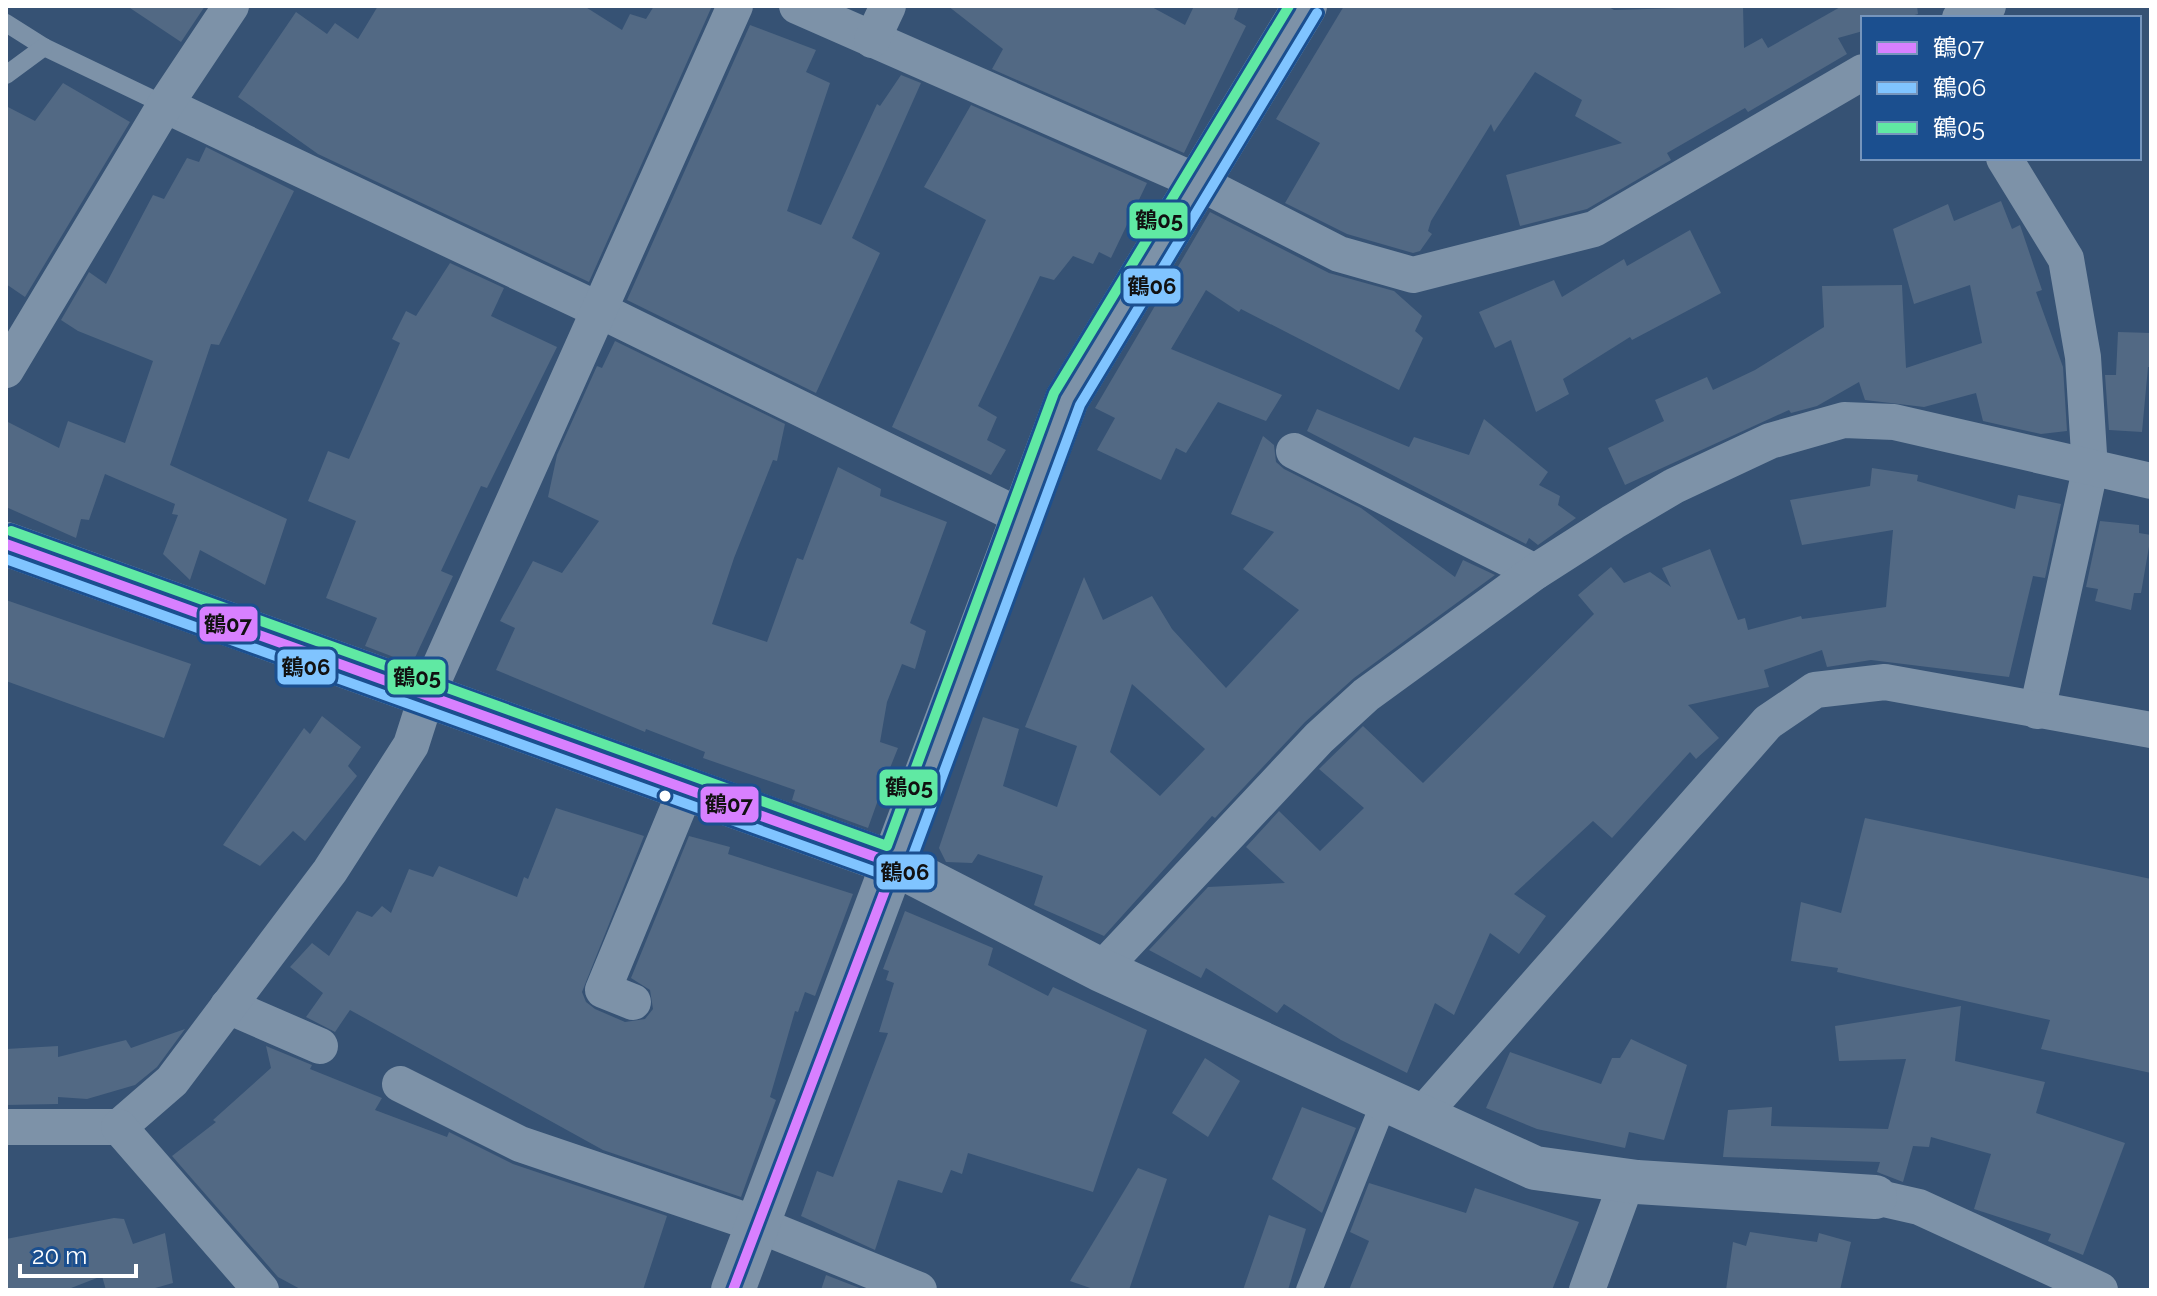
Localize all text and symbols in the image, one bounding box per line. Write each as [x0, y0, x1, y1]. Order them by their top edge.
legend [1861, 16, 2141, 160]
text: 鶴07 [1933, 33, 1985, 62]
text: 鶴06 [1933, 73, 1986, 102]
text: 鶴05 [1933, 113, 1985, 142]
line badge: 鶴05 [1128, 201, 1189, 240]
text: 鶴05 [1135, 207, 1183, 233]
line badge: 鶴06 [1122, 267, 1182, 305]
text: 鶴06 [1128, 273, 1176, 299]
line badge: 鶴07 [198, 605, 259, 643]
text: 鶴07 [204, 611, 253, 637]
line badge: 鶴06 [276, 648, 337, 686]
text: 鶴06 [282, 654, 330, 680]
line badge: 鶴05 [386, 658, 447, 696]
text: 鶴05 [393, 664, 441, 690]
line badge: 鶴05 [878, 768, 939, 807]
text: 鶴05 [885, 774, 933, 800]
line badge: 鶴07 [699, 785, 760, 824]
unlabelled marker [657, 788, 673, 804]
text: 鶴07 [705, 791, 754, 817]
line badge: 鶴06 [875, 853, 936, 891]
text: 鶴06 [881, 859, 929, 885]
scale bar [20, 1228, 136, 1278]
text: 20 m [32, 1241, 87, 1270]

